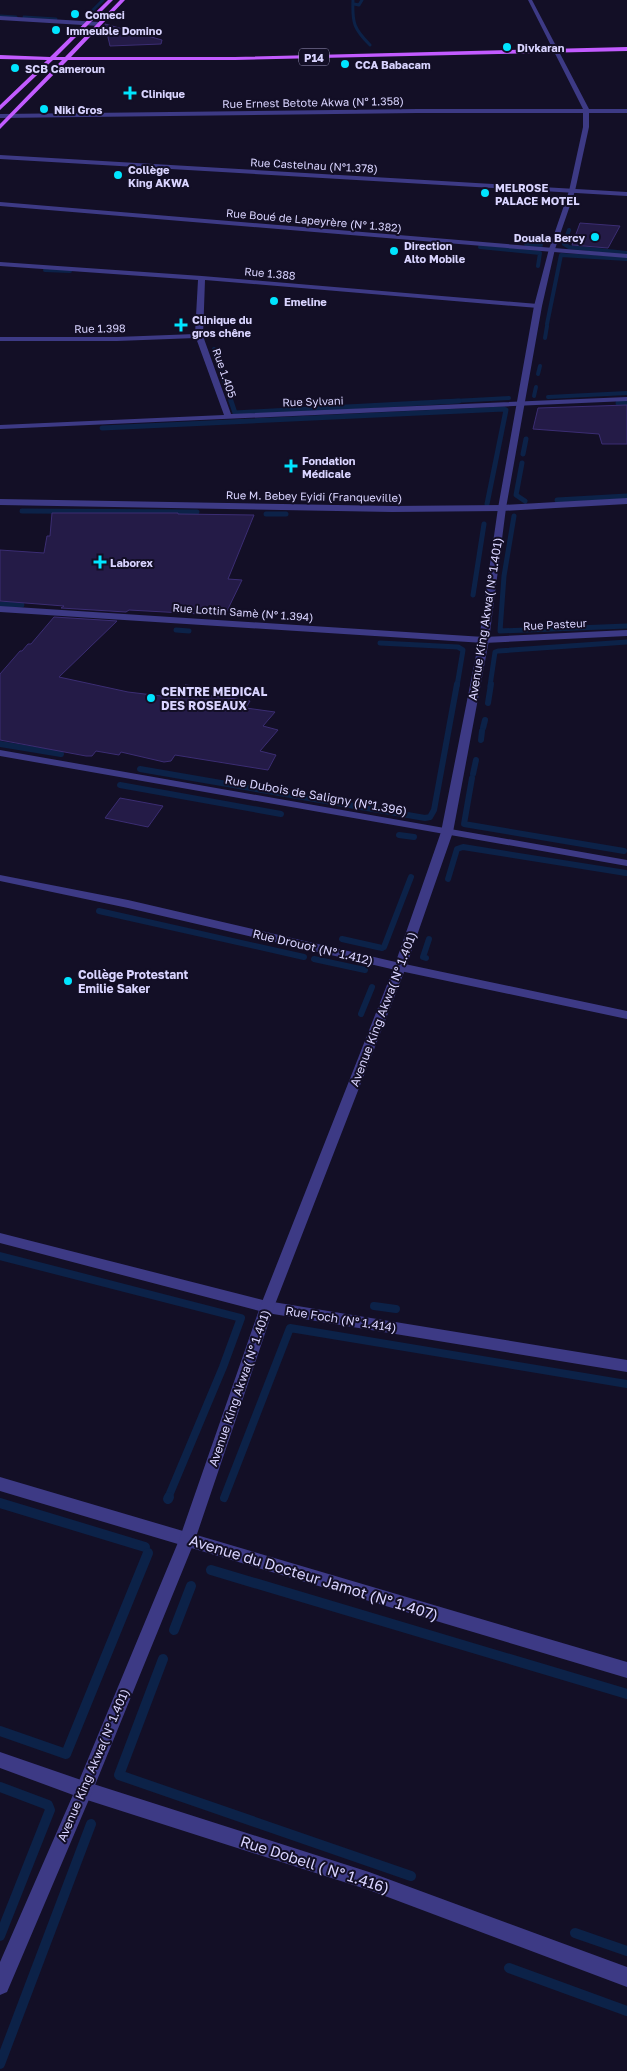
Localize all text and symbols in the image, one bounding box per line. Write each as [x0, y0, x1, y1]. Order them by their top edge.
marker: Comeci [69, 8, 81, 20]
place label: Comeci [85, 8, 125, 21]
marker: Immeuble Domino [50, 24, 62, 36]
place label: Immeuble Domino [66, 24, 162, 37]
marker: Divkaran [501, 41, 513, 53]
place label: Divkaran [517, 41, 565, 54]
road number: P14 [299, 48, 329, 66]
marker: CCA Babacam [339, 58, 351, 70]
place label: CCA Babacam [355, 58, 431, 71]
marker: SCB Cameroun [9, 62, 21, 74]
place label: SCB Cameroun [25, 62, 105, 75]
marker: Clinique [123, 86, 137, 100]
place label: Clinique [141, 87, 185, 100]
street label: Rue Ernest Betote Akwa (N° 1.358) [222, 94, 404, 110]
marker: Niki Gros [38, 103, 50, 115]
place label: Niki Gros [54, 103, 103, 116]
street label: Rue Castelnau (N°1.378) [250, 155, 378, 175]
place label: Collège King AKWA [128, 163, 189, 189]
marker: Collège King AKWA [112, 169, 124, 181]
place label: MELROSE PALACE MOTEL [495, 181, 580, 207]
marker: MELROSE PALACE MOTEL [479, 187, 491, 199]
street label: Rue Boué de Lapeyrère (N° 1.382) [226, 206, 402, 234]
place label: Douala Bercy [514, 231, 585, 244]
marker: Douala Bercy [589, 231, 601, 243]
place label: Direction Alto Mobile [404, 239, 466, 265]
marker: Direction Alto Mobile [388, 245, 400, 257]
street label: Rue 1.388 [244, 264, 297, 282]
marker: Emeline [268, 295, 280, 307]
place label: Emeline [284, 295, 327, 308]
place label: Clinique du gros chêne [192, 313, 252, 339]
marker: Clinique du gros chêne [174, 318, 188, 332]
street label: Rue 1.398 [74, 321, 126, 335]
street label: Rue 1.405 [210, 346, 240, 400]
street label: Rue Sylvani [282, 393, 344, 409]
place label: Fondation Médicale [302, 454, 356, 480]
marker: Fondation Médicale [284, 459, 298, 473]
street label: Rue M. Bebey Eyidi (Franqueville) [226, 488, 402, 504]
street label: Avenue King Akwa( N° 1.401) [465, 536, 505, 702]
marker: Laborex [94, 556, 106, 568]
place label: Laborex [110, 556, 154, 569]
street label: Rue Lottin Samè (N° 1.394) [172, 601, 314, 623]
street label: Rue Pasteur [523, 616, 588, 632]
place label: CENTRE MEDICAL DES ROSEAUX [161, 684, 267, 713]
marker: CENTRE MEDICAL DES ROSEAUX [145, 692, 157, 704]
street label: Rue Dubois de Saligny (N°1.396) [224, 772, 408, 818]
street label: Rue Drouot (N° 1.412) [251, 926, 375, 968]
street label: Avenue King Akwa( N° 1.401) [346, 929, 420, 1089]
place label: Collège Protestant Emilie Saker [78, 967, 188, 996]
marker: Collège Protestant Emilie Saker [62, 975, 74, 987]
street label: Rue Foch (N° 1.414) [284, 1303, 398, 1335]
street label: Avenue King Akwa( N° 1.401) [205, 1308, 273, 1468]
street label: Avenue du Docteur Jamot (N° 1.407) [187, 1531, 441, 1623]
street label: Avenue King Akwa( N° 1.401) [54, 1686, 132, 1844]
street label: Rue Dobell ( N° 1.416) [238, 1831, 392, 1897]

